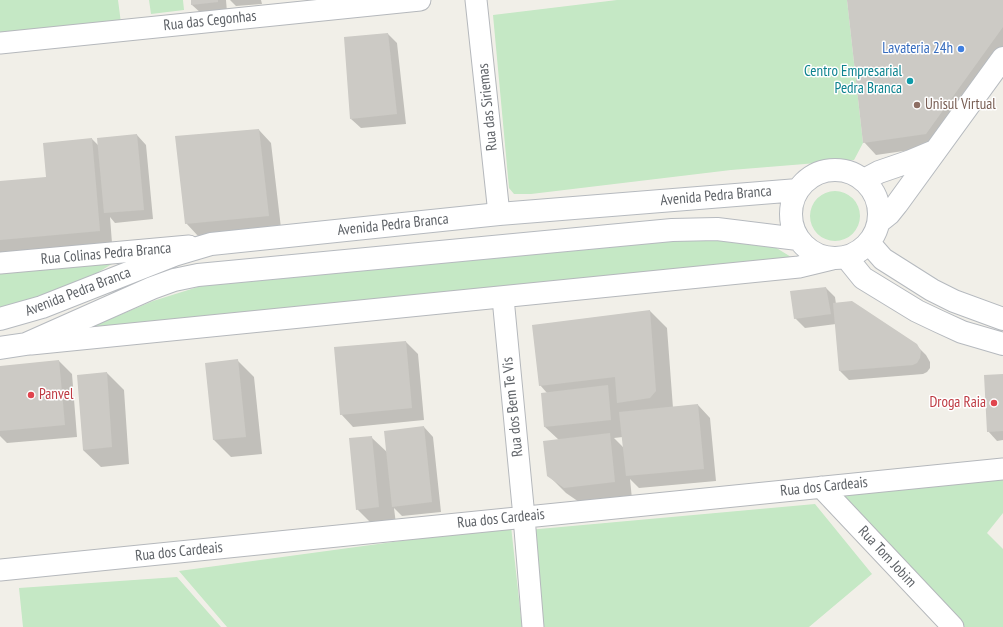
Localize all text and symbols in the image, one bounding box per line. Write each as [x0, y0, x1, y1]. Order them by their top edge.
street label: Rua das Cegonhas [163, 7, 257, 35]
place label: Lavateria 24h [882, 40, 953, 58]
marker: Lavateria 24h [956, 44, 966, 54]
street label: Rua das Siriemas [474, 62, 502, 152]
place label: Centro Empresarial Pedra Branca [804, 63, 902, 98]
marker: Centro Empresarial Pedra Branca [905, 76, 915, 86]
place label: Unisul Virtual [925, 96, 996, 114]
marker: Unisul Virtual [912, 100, 922, 110]
street label: Avenida Pedra Branca [660, 182, 772, 210]
street label: Avenida Pedra Branca [337, 210, 449, 240]
street label: Rua Colinas Pedra Branca [40, 239, 172, 269]
street label: Avenida Pedra Branca [23, 264, 133, 320]
street label: Rua dos Bem Te Vis [499, 356, 527, 458]
place label: Panvel [39, 386, 73, 404]
marker: Panvel [26, 390, 36, 400]
place label: Droga Raia [929, 394, 986, 412]
marker: Droga Raia [989, 398, 999, 408]
street label: Rua dos Cardeais [779, 473, 869, 501]
street label: Rua dos Cardeais [456, 505, 546, 533]
street label: Rua Tom Jobim [854, 523, 920, 591]
street label: Rua dos Cardeais [134, 538, 224, 566]

